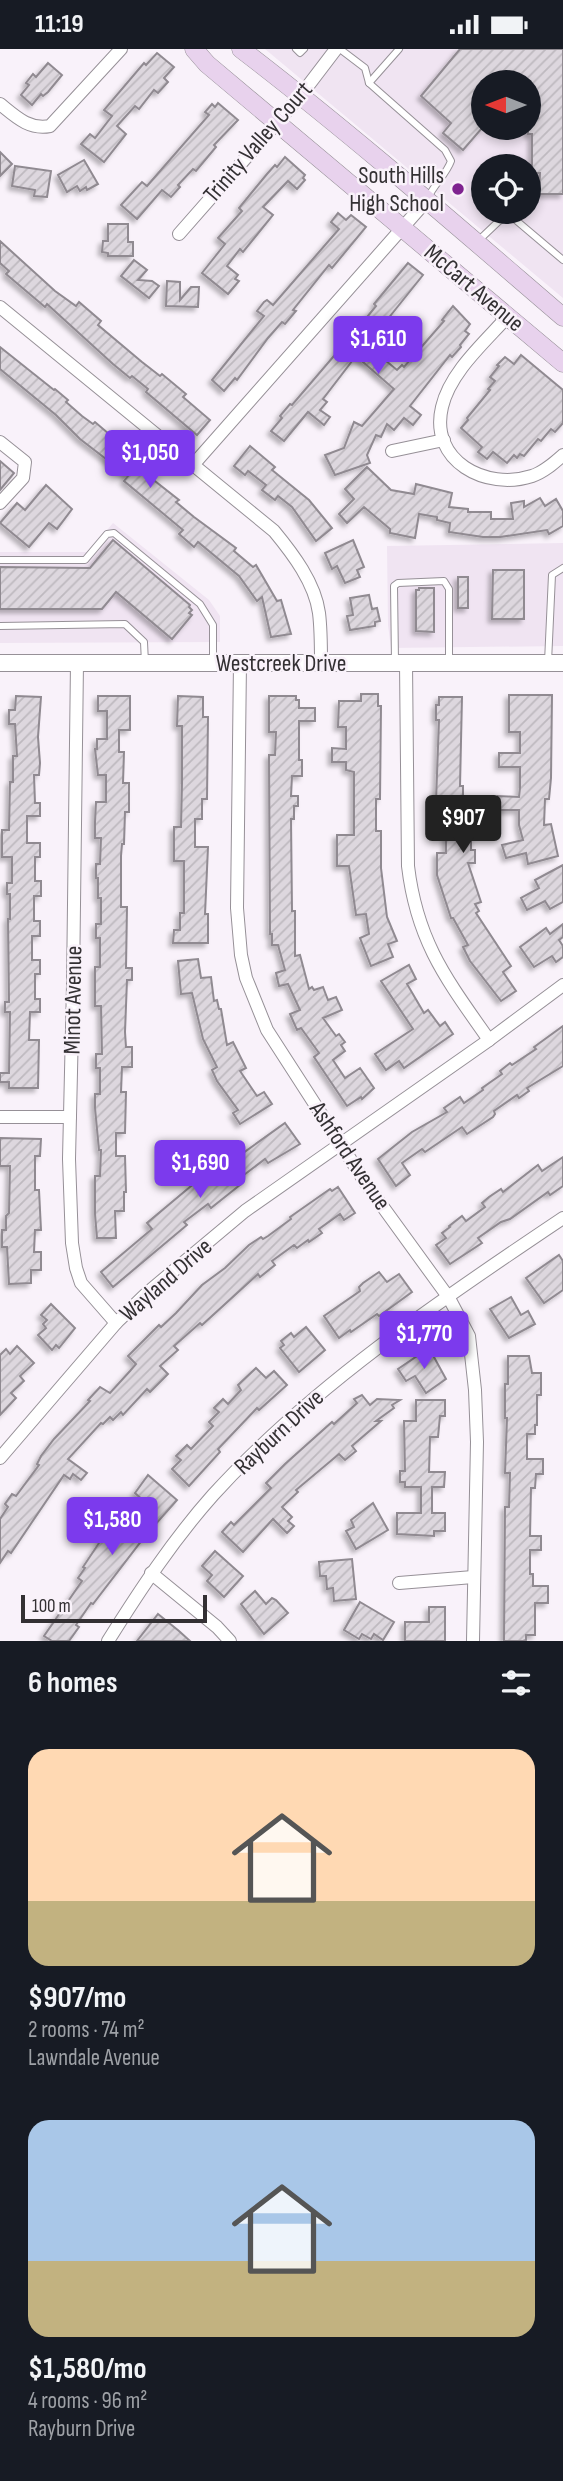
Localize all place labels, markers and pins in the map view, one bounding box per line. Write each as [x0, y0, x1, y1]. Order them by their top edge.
place label: South Hills High School [349, 161, 444, 218]
marker: South Hills High School [450, 181, 466, 197]
pin: $1,610 [321, 317, 435, 376]
pin: $1,050 [93, 431, 207, 490]
pin: $907 [422, 795, 504, 855]
pin: $1,690 [143, 1141, 257, 1200]
pin: $1,770 [367, 1311, 481, 1371]
pin: $1,580 [55, 1497, 169, 1557]

